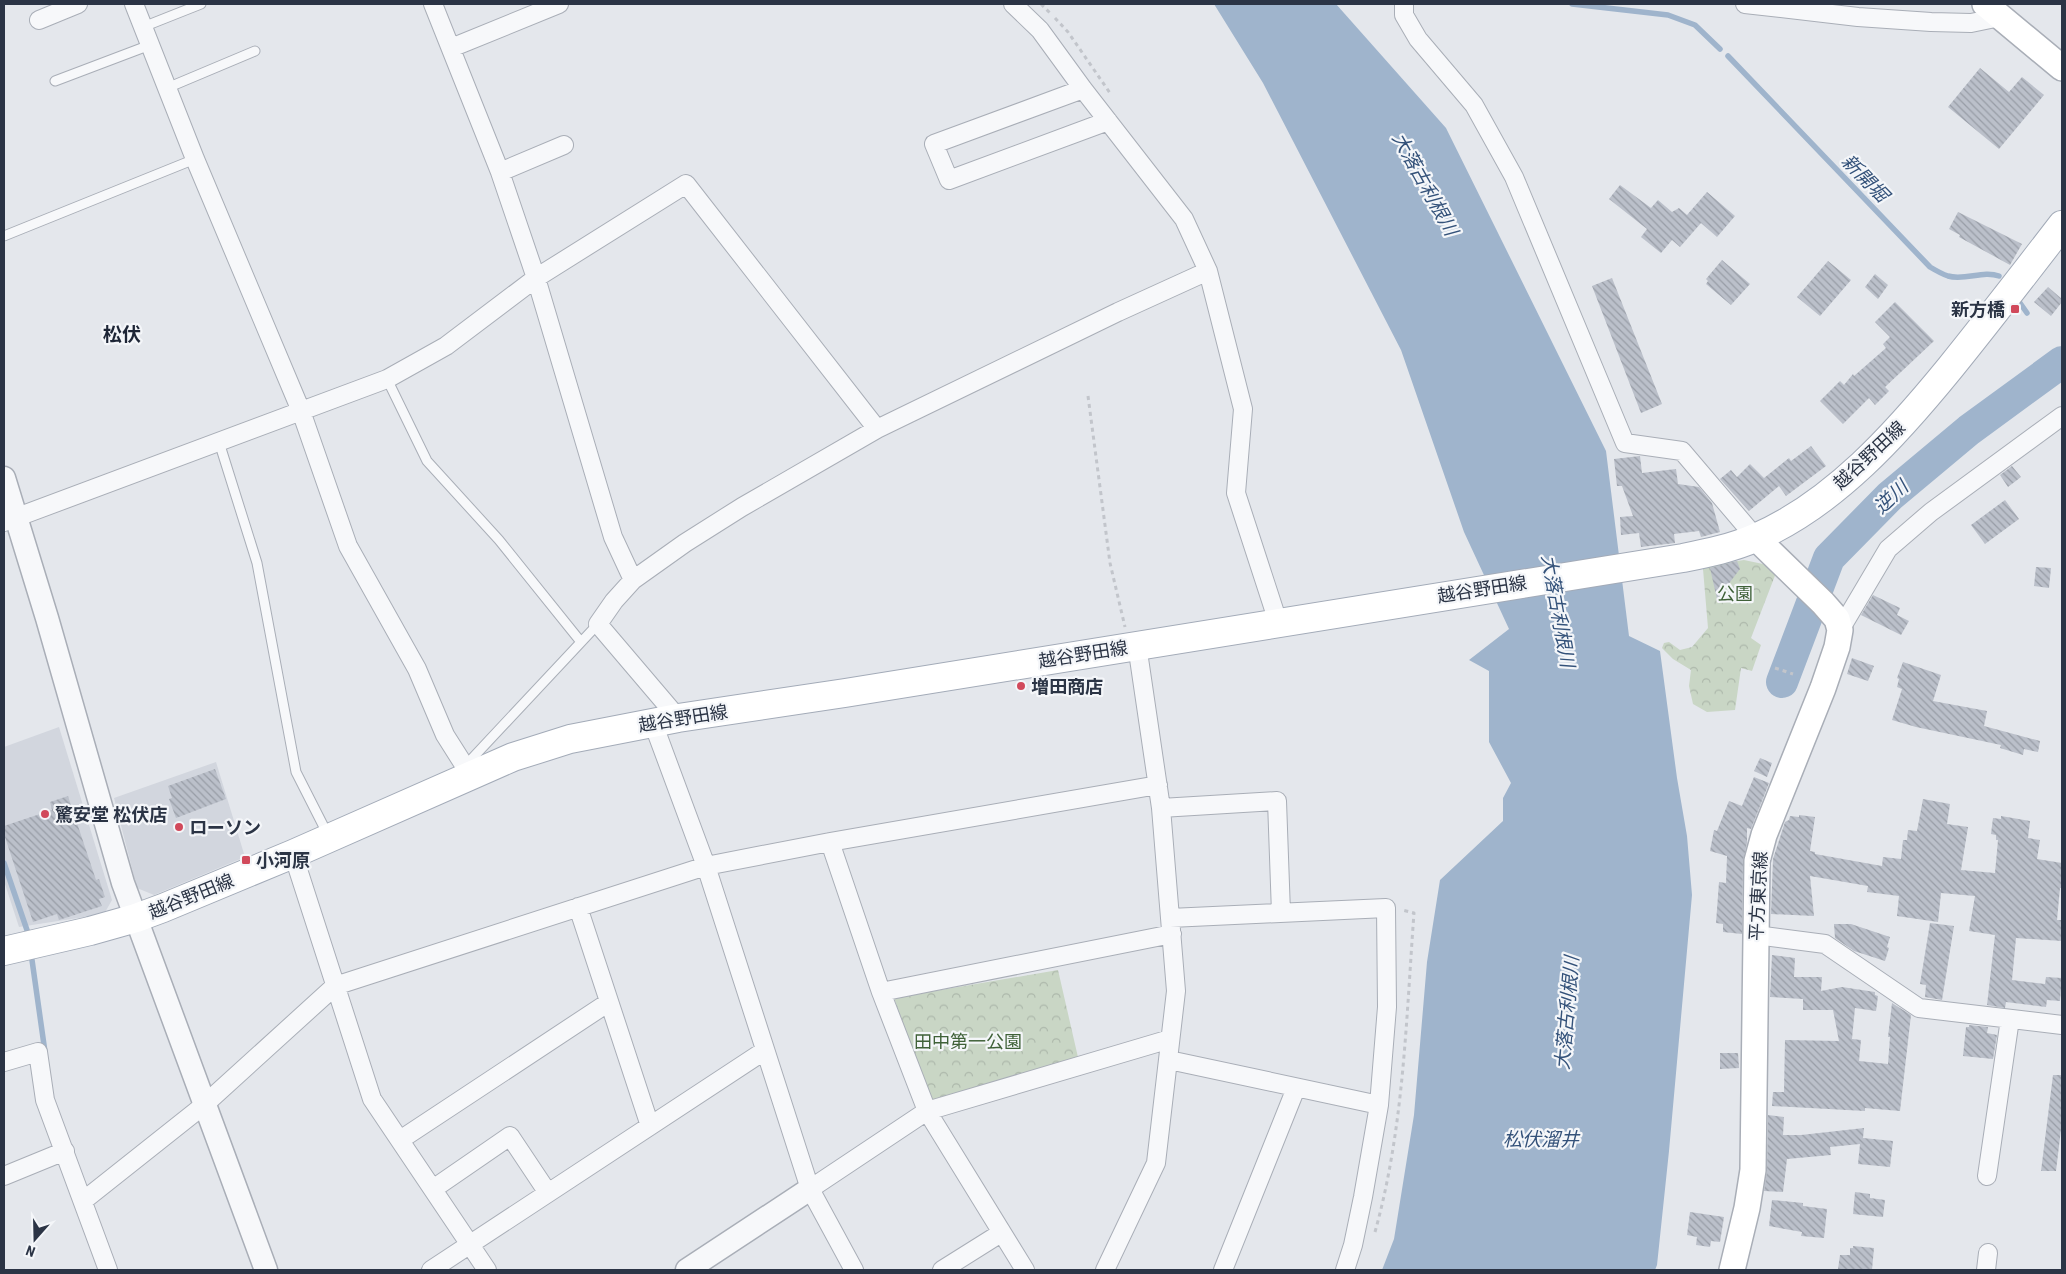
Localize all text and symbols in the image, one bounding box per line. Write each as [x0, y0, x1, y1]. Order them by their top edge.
water label: 大落古利根川 [1387, 129, 1464, 241]
water label: 新開堀 [1837, 150, 1895, 209]
place label: 新方橋 [1951, 299, 2005, 320]
marker: 新方橋 [2009, 303, 2021, 315]
district label: 松伏 [103, 323, 141, 346]
street label: 越谷野田線 [1829, 417, 1909, 493]
water label: 逆川 [1869, 474, 1914, 518]
water label: 大落古利根川 [1537, 553, 1580, 671]
street label: 越谷野田線 [1436, 572, 1528, 606]
park label: 公園 [1717, 583, 1753, 604]
street label: 越谷野田線 [1037, 637, 1129, 671]
place label: 増田商店 [1031, 676, 1103, 697]
marker: 増田商店 [1015, 680, 1027, 692]
street label: 越谷野田線 [637, 701, 729, 735]
place label: 驚安堂 松伏店 [55, 804, 167, 825]
marker: 驚安堂 松伏店 [39, 808, 51, 820]
place label: ローソン [189, 817, 261, 838]
marker: ローソン [173, 821, 185, 833]
place label: 小河原 [256, 850, 310, 871]
street label: 平方東京線 [1745, 851, 1771, 941]
marker: 小河原 [240, 854, 252, 866]
street label: 越谷野田線 [145, 869, 237, 923]
water label: 大落古利根川 [1551, 953, 1584, 1071]
park label: 田中第一公園 [914, 1031, 1022, 1052]
water label: 松伏溜井 [1503, 1128, 1581, 1151]
north arrow [10, 1214, 60, 1264]
text: N [24, 1242, 37, 1260]

